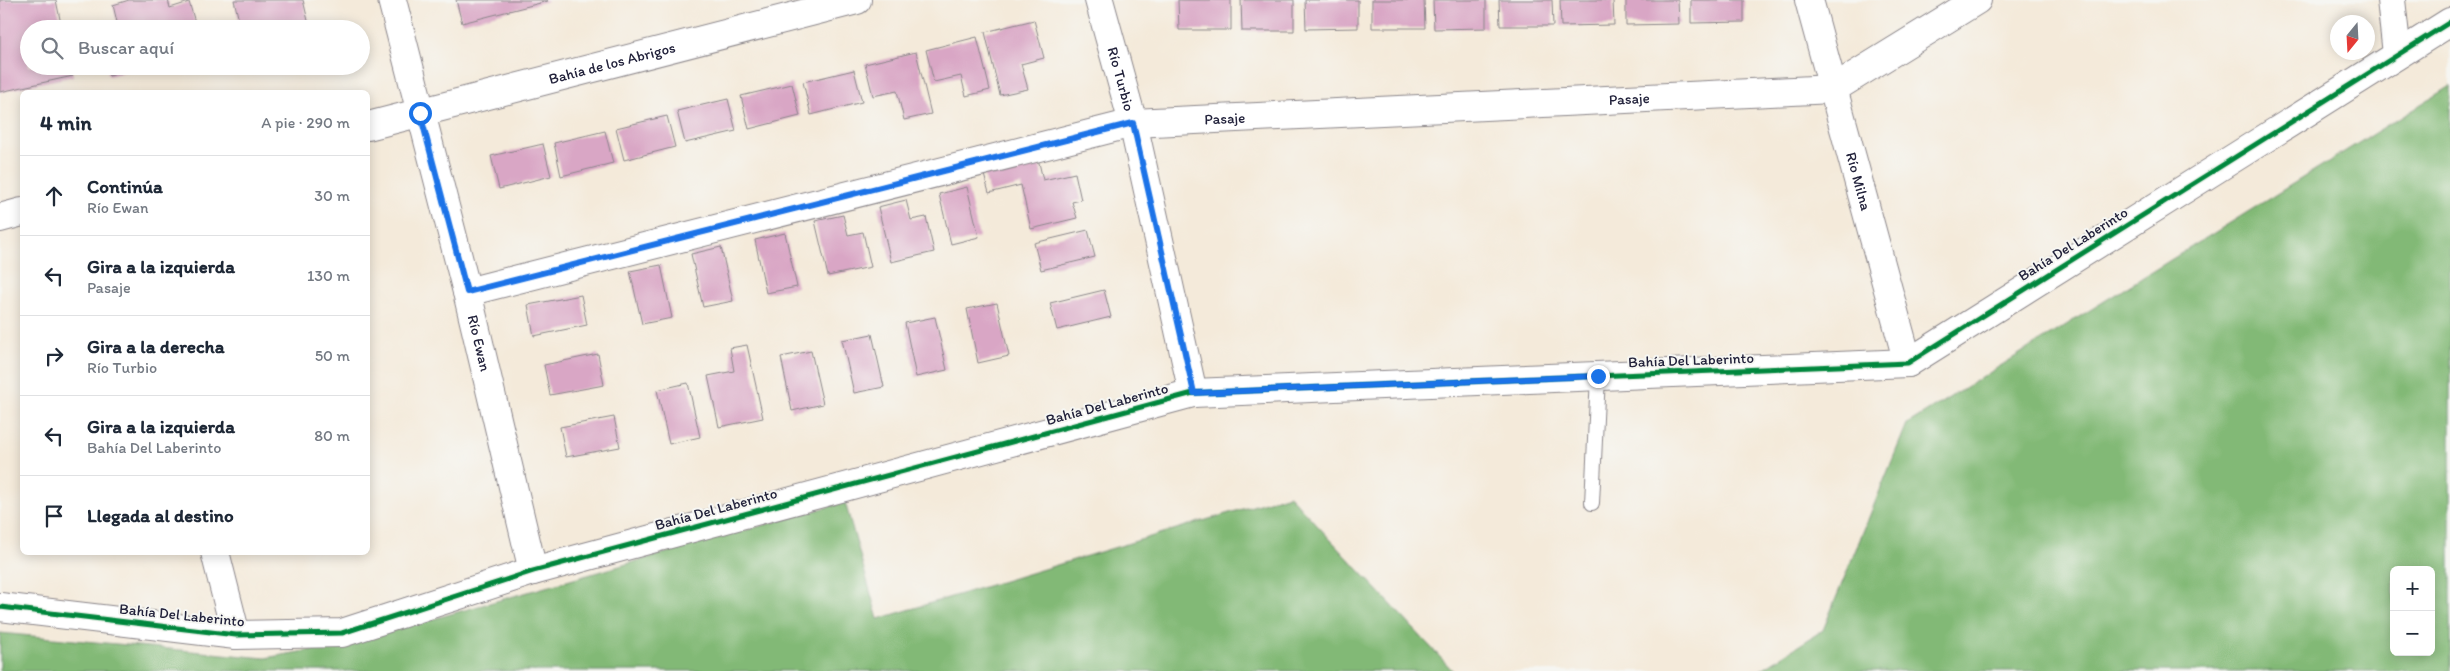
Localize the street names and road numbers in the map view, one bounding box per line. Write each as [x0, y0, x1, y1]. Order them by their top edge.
street label: Bahía de los Abrigos [547, 38, 678, 88]
street label: Río Turbio [1103, 45, 1138, 113]
street label: Pasaje [1608, 89, 1650, 109]
street label: Pasaje [1204, 109, 1246, 129]
street label: Río Milna [1842, 150, 1875, 213]
street label: Bahía Del Laberinto [2015, 203, 2131, 285]
street label: Río Ewan [464, 313, 494, 373]
street label: Bahía Del Laberinto [1628, 349, 1754, 371]
street label: Bahía Del Laberinto [1044, 379, 1170, 429]
street label: Bahía Del Laberinto [653, 484, 779, 534]
street label: Bahía Del Laberinto [118, 599, 246, 631]

